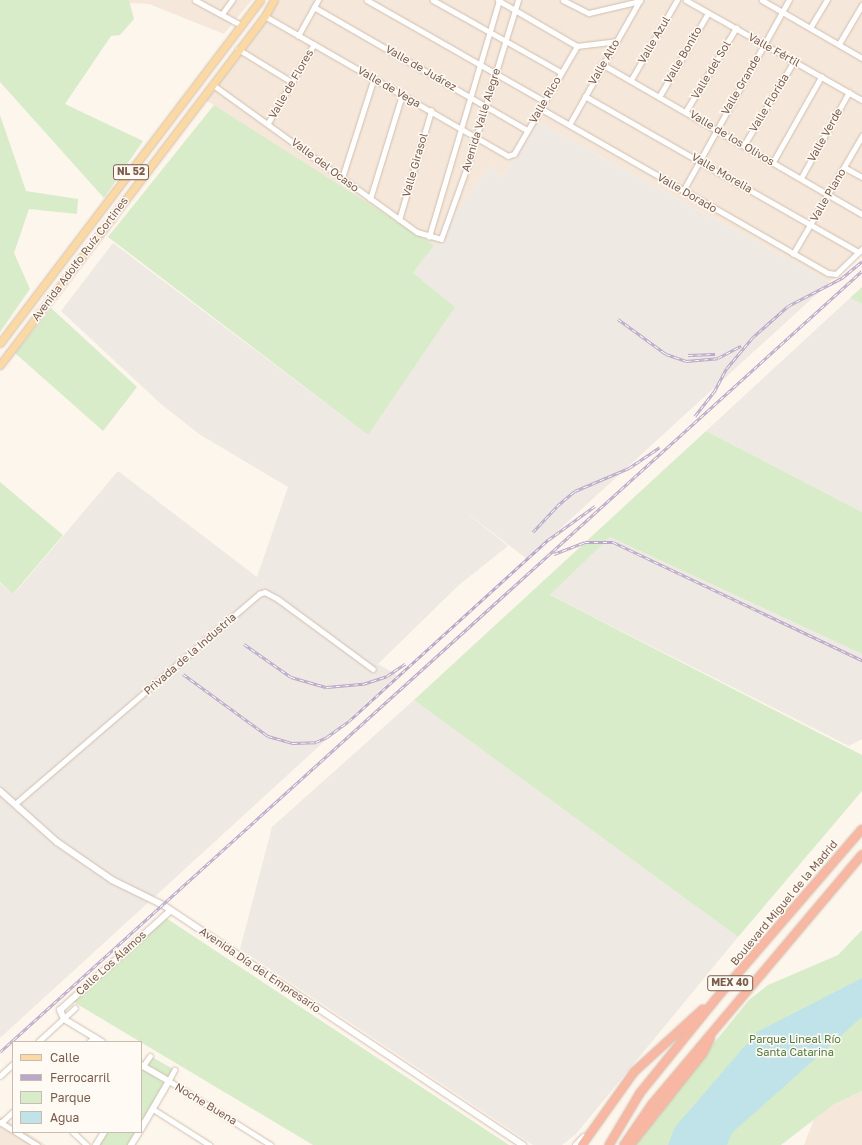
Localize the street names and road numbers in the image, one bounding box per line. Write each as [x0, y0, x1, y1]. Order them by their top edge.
street label: Valle Azul [635, 14, 673, 66]
street label: Valle Bonito [661, 24, 705, 86]
street label: Valle Fértil [746, 30, 802, 70]
street label: Valle Alto [586, 37, 622, 87]
street label: Valle del Sol [688, 39, 734, 101]
street label: Valle de Juárez [383, 42, 459, 94]
street label: Valle de Flores [266, 47, 316, 121]
street label: Valle Grande [719, 53, 763, 117]
street label: Valle de Vega [355, 64, 423, 110]
street label: Avenida Valle Alegre [459, 67, 503, 173]
street label: Valle Florida [746, 71, 792, 135]
street label: Valle Rico [526, 74, 564, 126]
street label: Valle Verde [805, 106, 845, 164]
street label: Valle de los Olivos [687, 108, 777, 168]
street label: Valle Girasol [400, 131, 430, 199]
street label: Valle del Ocaso [289, 135, 361, 195]
street label: Valle Morelia [689, 150, 755, 196]
road number: NL 52 [113, 164, 149, 180]
street label: Valle Plano [807, 166, 849, 224]
street label: Valle Dorado [655, 171, 719, 215]
street label: Avenida Adolfo Ruíz Cortines [29, 194, 131, 324]
street label: Privada de la Industria [141, 610, 239, 698]
street label: Boulevard Miguel de la Madrid [728, 838, 840, 968]
street label: Avenida Día del Empresario [197, 925, 323, 1015]
street label: Calle Los Álamos [73, 928, 149, 998]
road number: MEX 40 [707, 975, 753, 991]
street label: Noche Buena [172, 1080, 240, 1128]

